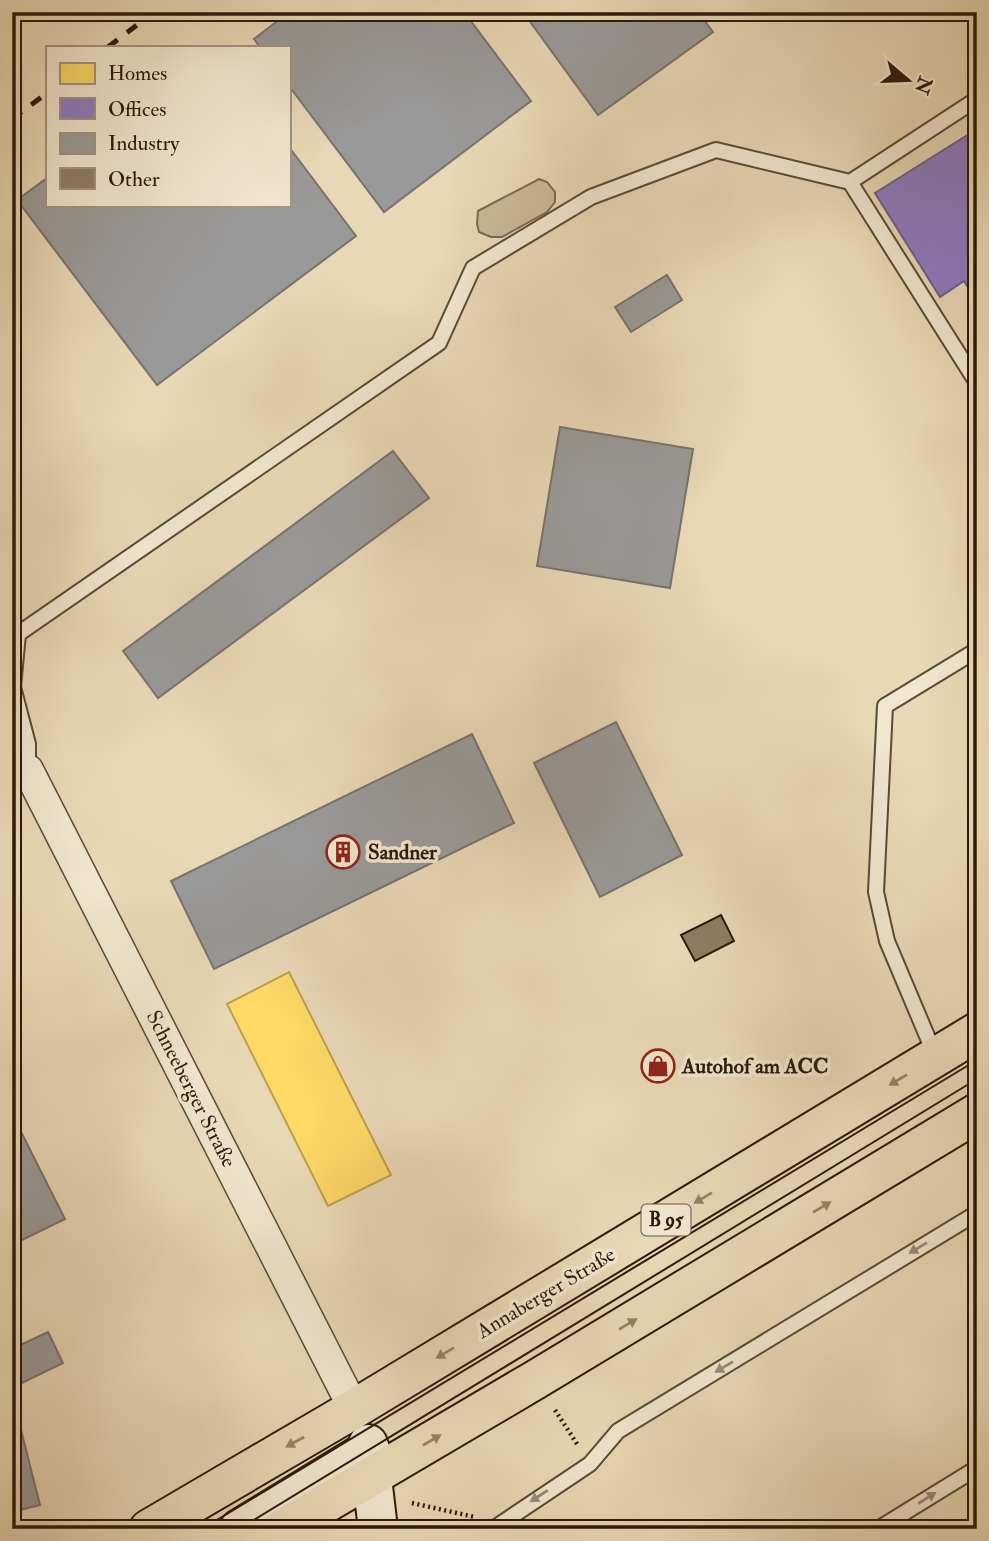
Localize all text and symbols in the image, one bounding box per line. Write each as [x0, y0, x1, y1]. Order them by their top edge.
legend [46, 46, 290, 206]
north arrow [874, 46, 944, 116]
text: Homes [108, 60, 167, 87]
text: N [909, 72, 938, 98]
text: Offices [108, 96, 166, 123]
text: Industry [108, 130, 180, 157]
text: Other [108, 166, 160, 193]
building icon: Sandner [324, 833, 362, 871]
place label: Sandner [368, 839, 438, 866]
street label: Schneeberger Straße [140, 1006, 242, 1172]
shop icon: Autohof am ACC [639, 1047, 677, 1085]
place label: Autohof am ACC [681, 1053, 828, 1080]
one-way arrow [888, 1074, 907, 1087]
one-way arrow [694, 1192, 713, 1204]
one-way arrow [813, 1200, 832, 1213]
road number: B 95 [642, 1204, 690, 1236]
street label: Annaberger Straße [471, 1241, 620, 1345]
one-way arrow [909, 1242, 928, 1255]
one-way arrow [618, 1318, 637, 1331]
one-way arrow [436, 1347, 455, 1360]
one-way arrow [715, 1360, 734, 1373]
one-way arrow [422, 1434, 441, 1446]
one-way arrow [285, 1436, 304, 1448]
one-way arrow [530, 1490, 549, 1503]
one-way arrow [918, 1492, 937, 1505]

